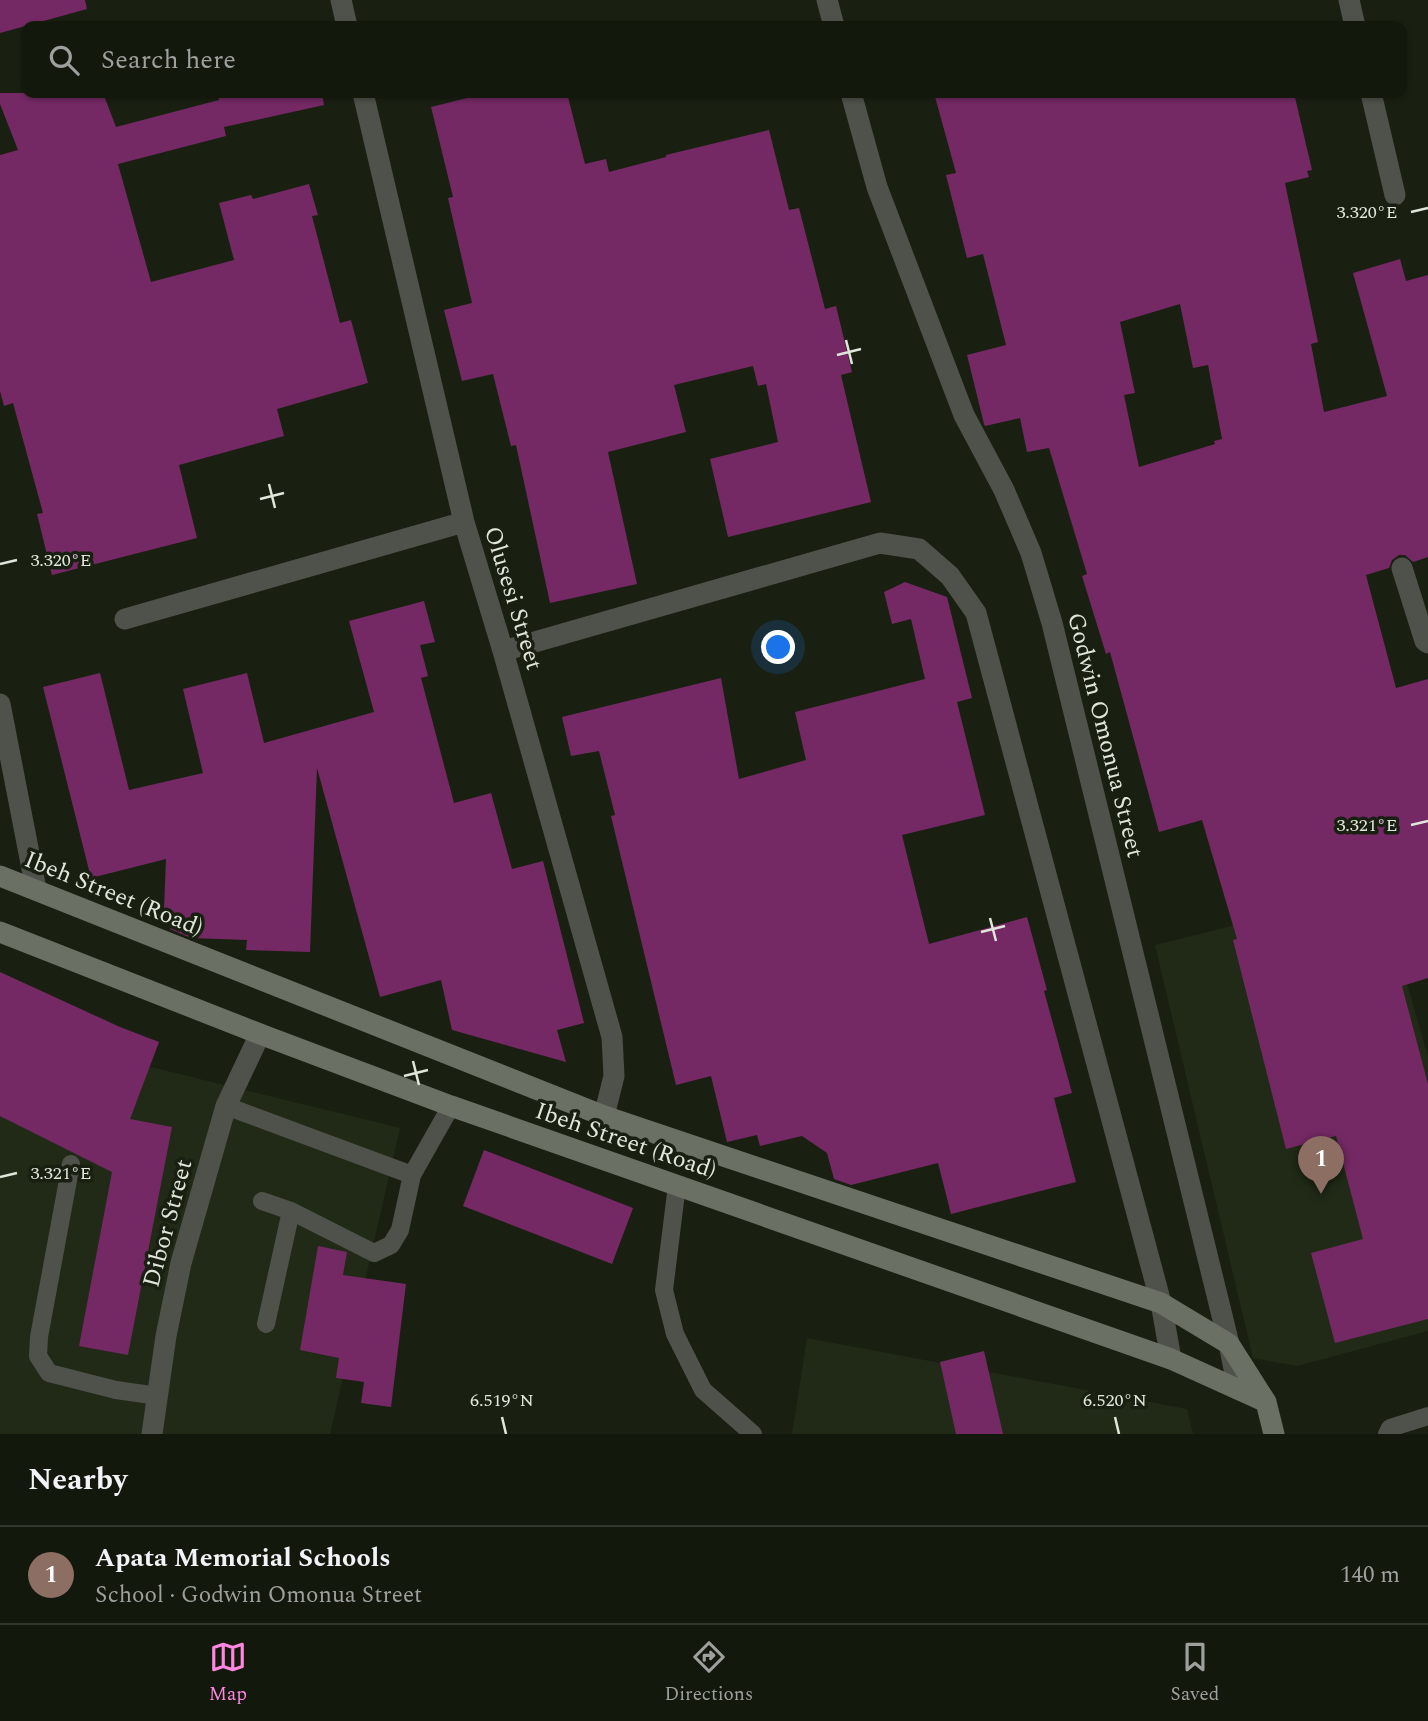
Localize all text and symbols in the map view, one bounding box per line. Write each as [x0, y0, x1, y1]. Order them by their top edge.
search box [21, 21, 1407, 98]
text: Search here [101, 40, 236, 80]
icon: search [45, 41, 83, 79]
text: 3.320°E [1336, 199, 1398, 226]
street label: Olusesi Street [474, 522, 552, 675]
text: 3.320°E [30, 547, 92, 574]
street label: Godwin Omonua Street [1057, 609, 1153, 862]
your location [761, 630, 795, 664]
text: 3.321°E [1336, 812, 1398, 839]
street label: Ibeh Street (Road) [19, 842, 208, 946]
street label: Ibeh Street (Road) [530, 1093, 721, 1189]
pin: 1 [1298, 1136, 1344, 1194]
street label: Dibor Street [134, 1155, 202, 1291]
text: 3.321°E [30, 1160, 92, 1187]
text: 6.519°N [470, 1387, 534, 1414]
text: 6.520°N [1083, 1387, 1147, 1414]
text: Nearby [28, 1457, 127, 1503]
text: Apata Memorial Schools [95, 1538, 391, 1578]
text: 1 [45, 1558, 57, 1593]
text: 140 m [1340, 1558, 1400, 1593]
text: School · Godwin Omonua Street [95, 1578, 422, 1613]
tab: Map [209, 1638, 247, 1709]
tab: Directions [664, 1638, 753, 1709]
tab: Saved [1171, 1638, 1219, 1709]

